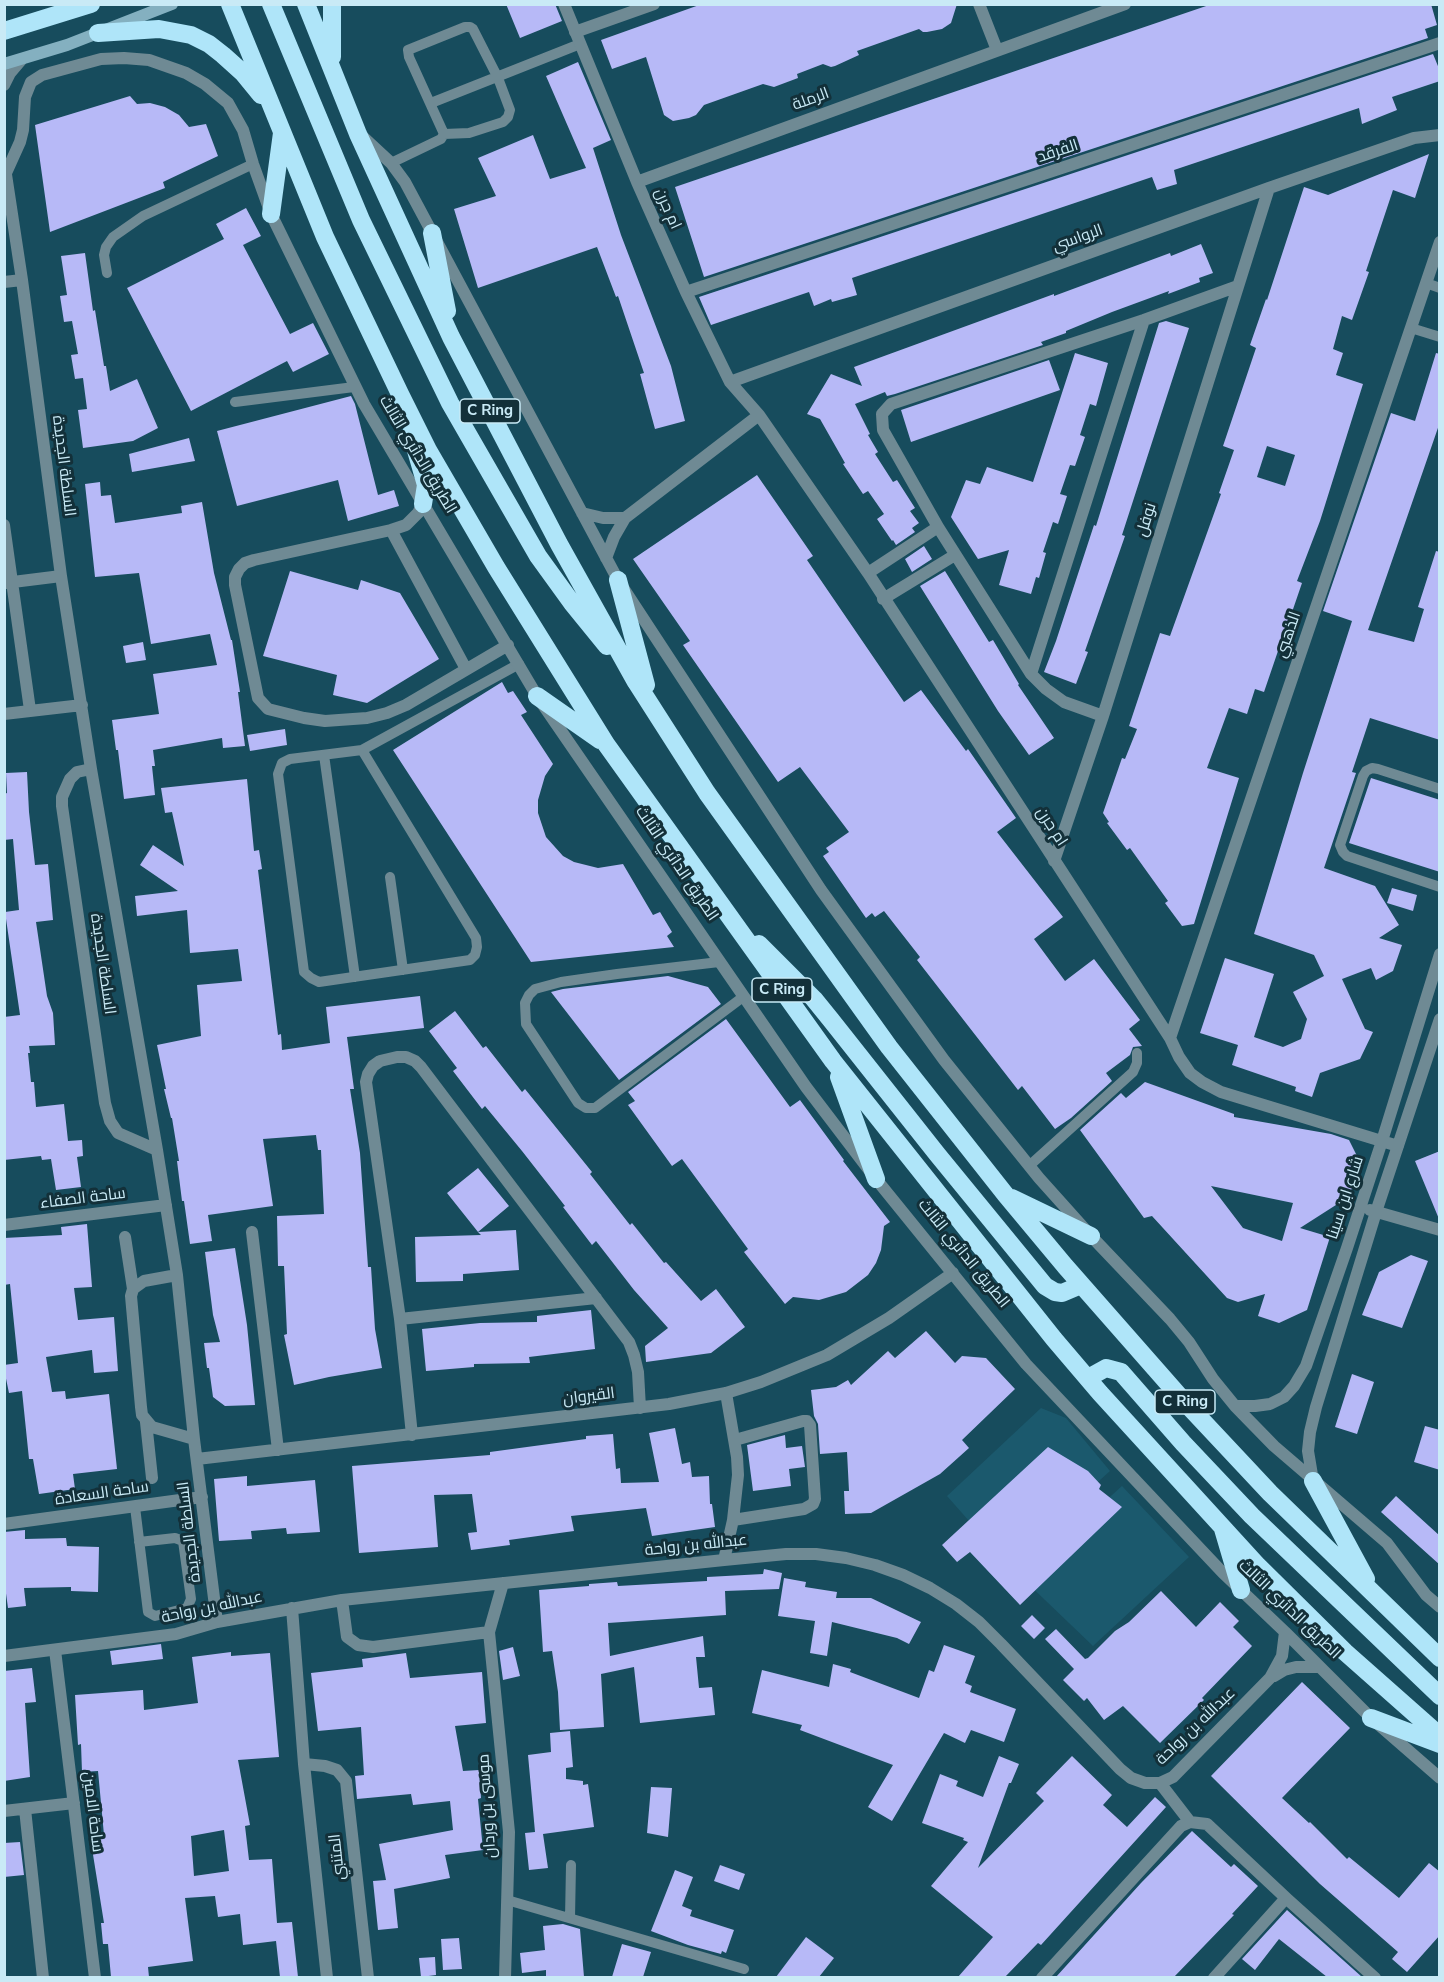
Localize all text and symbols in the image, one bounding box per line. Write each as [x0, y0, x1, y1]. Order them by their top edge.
street label: الرملة [790, 84, 832, 116]
street label: الفرقد [1035, 136, 1081, 168]
street label: ام جرن [650, 186, 684, 232]
street label: الرواسي [1050, 221, 1106, 257]
street label: الطريق الدائري الثالث [374, 393, 460, 517]
road number: C Ring [460, 399, 520, 423]
street label: السلطة الجديدة [47, 414, 79, 518]
street label: نوفل [1133, 501, 1161, 539]
street label: الذهبي [1272, 609, 1306, 661]
street label: الطريق الدائري الثالث [631, 803, 721, 925]
street label: ام جرن [1031, 804, 1071, 850]
street label: السلطة الجديدة [85, 912, 119, 1016]
road number: C Ring [752, 978, 812, 1002]
street label: شارع ابن سينا [1324, 1154, 1368, 1242]
street label: ساحة الصفاء [39, 1184, 127, 1214]
street label: الطريق الدائري الثالث [913, 1196, 1013, 1312]
street label: القيروان [562, 1384, 616, 1410]
road number: C Ring [1155, 1390, 1215, 1414]
street label: ساحة السعادة [54, 1478, 150, 1510]
street label: السلطة الجديدة [174, 1480, 206, 1584]
street label: عبدالله بن رواحة [644, 1531, 748, 1561]
street label: الطريق الدائري الثالث [1234, 1556, 1344, 1664]
street label: عبدالله بن رواحة [160, 1588, 264, 1628]
street label: عبدالله بن رواحة [1152, 1684, 1240, 1770]
street label: موسى بن وردان [475, 1753, 501, 1859]
street label: ساحة الامين [78, 1771, 106, 1853]
street label: المتنبي [326, 1833, 350, 1881]

